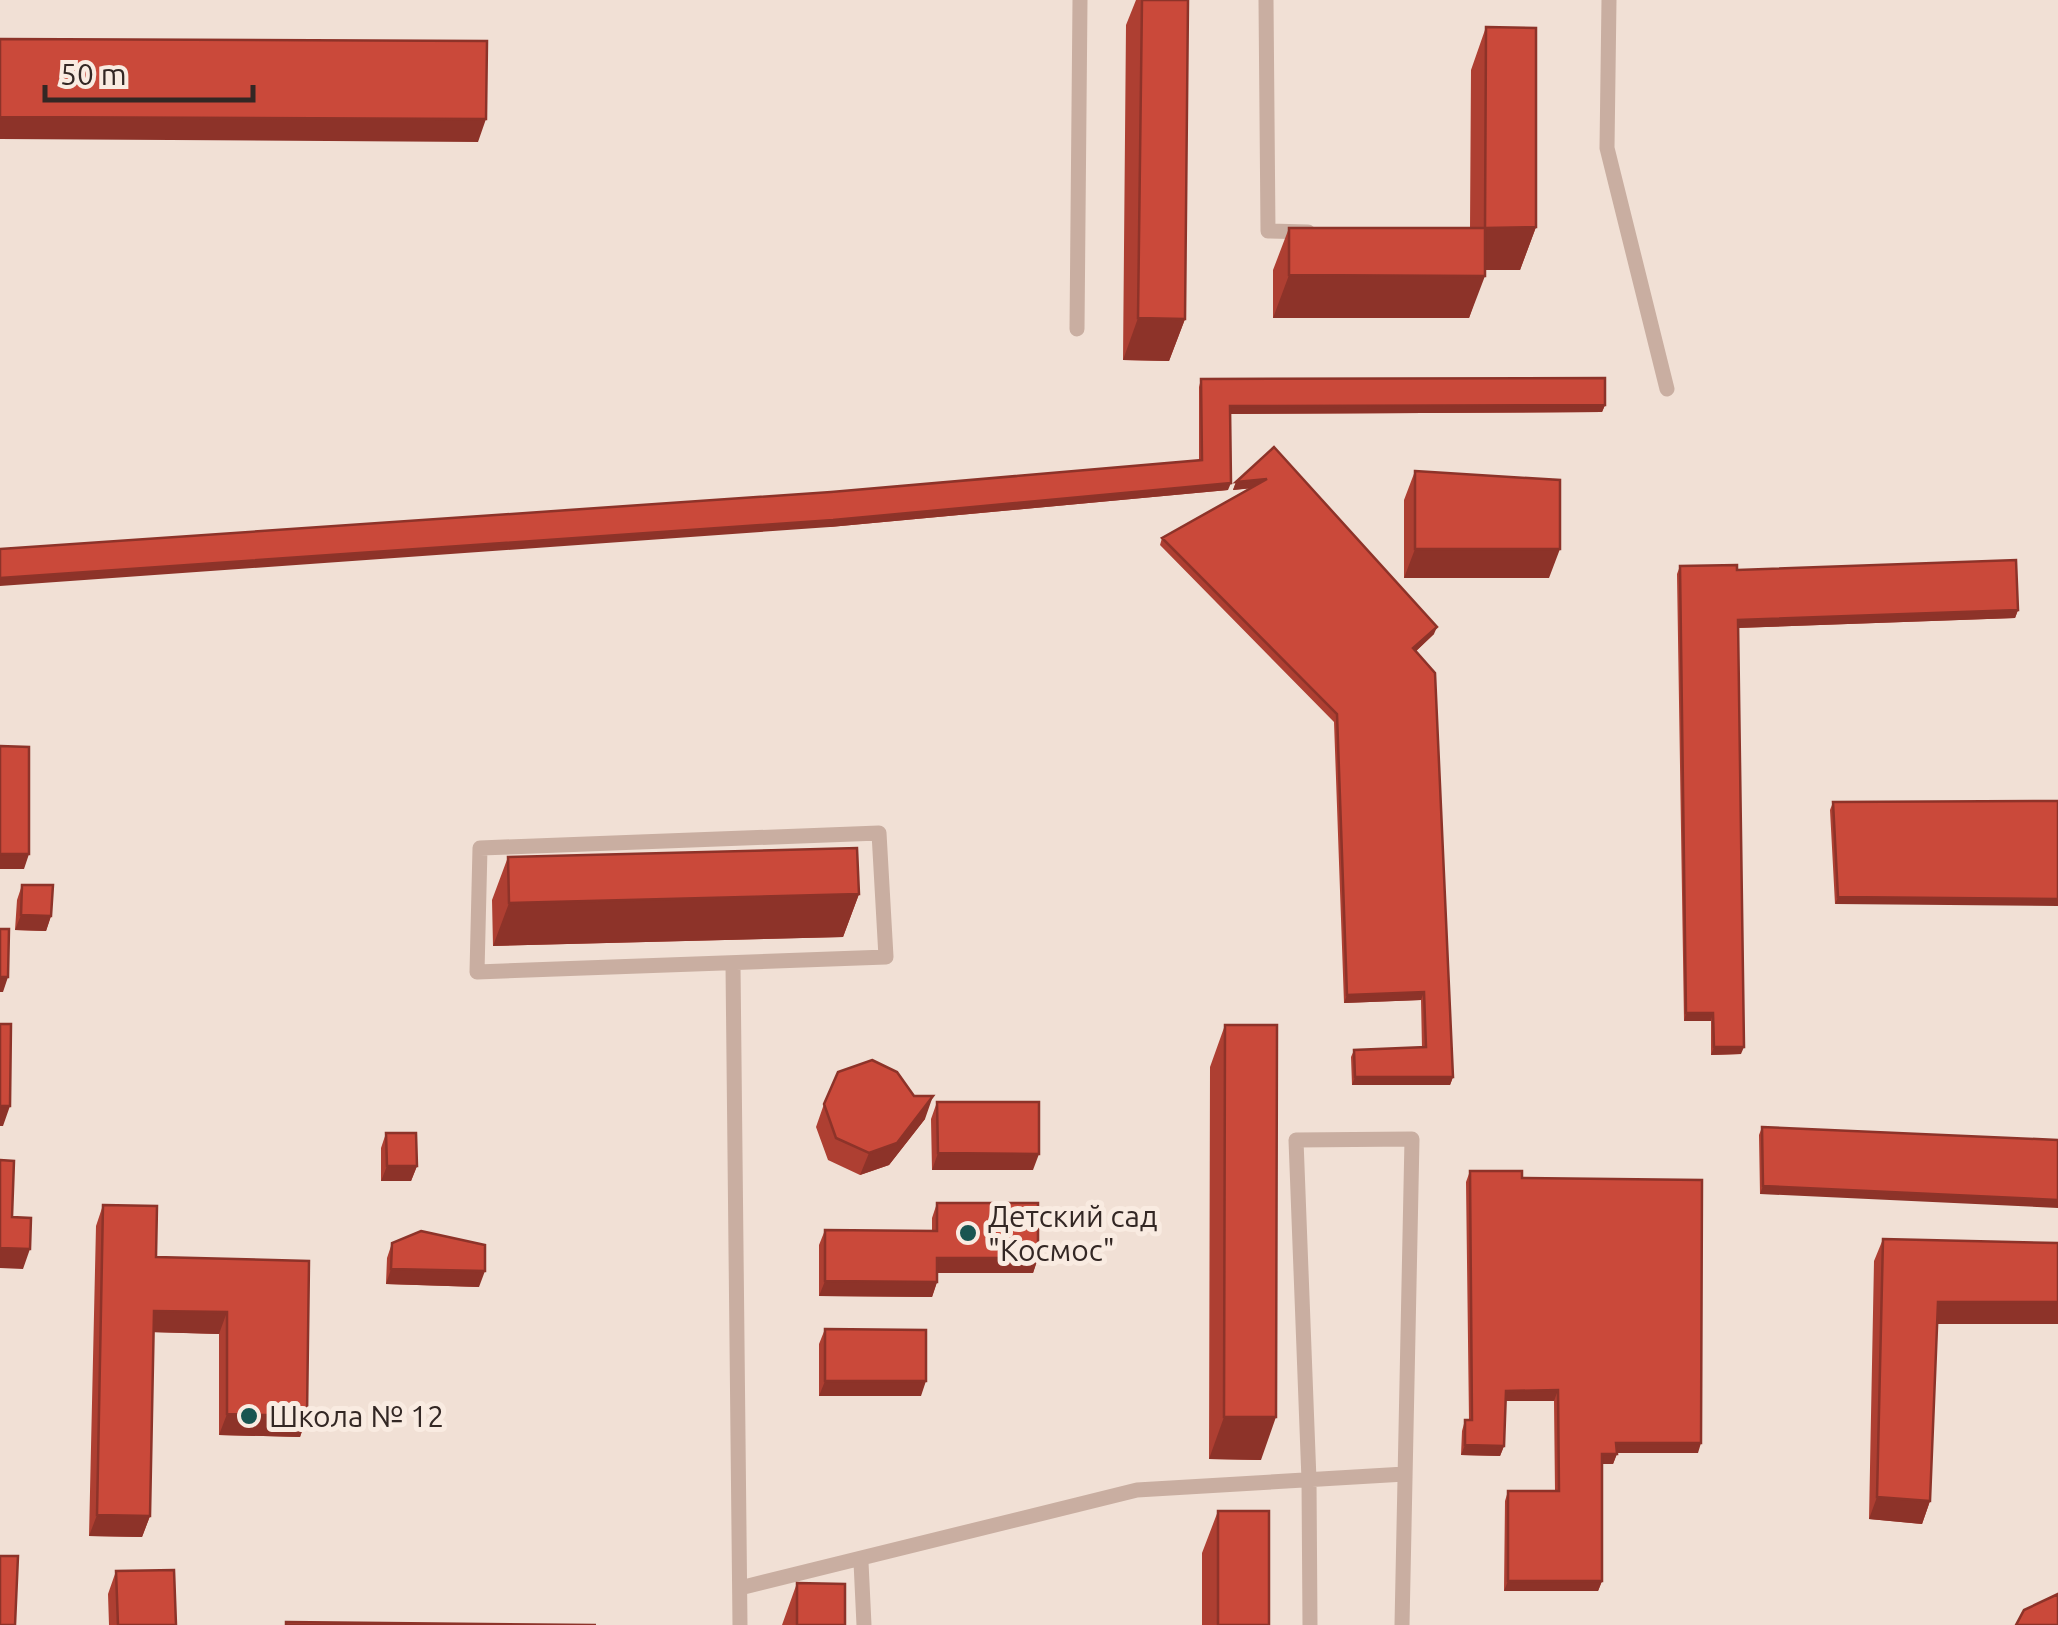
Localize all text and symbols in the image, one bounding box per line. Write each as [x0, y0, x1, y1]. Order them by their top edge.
scale bar [45, 40, 252, 102]
text: 50 m [60, 57, 127, 91]
place label: Детский сад "Космос" [988, 1199, 1158, 1267]
marker: Детский сад "Космос" [957, 1222, 979, 1244]
place label: Школа № 12 [269, 1399, 444, 1433]
marker: Школа № 12 [238, 1405, 260, 1427]

